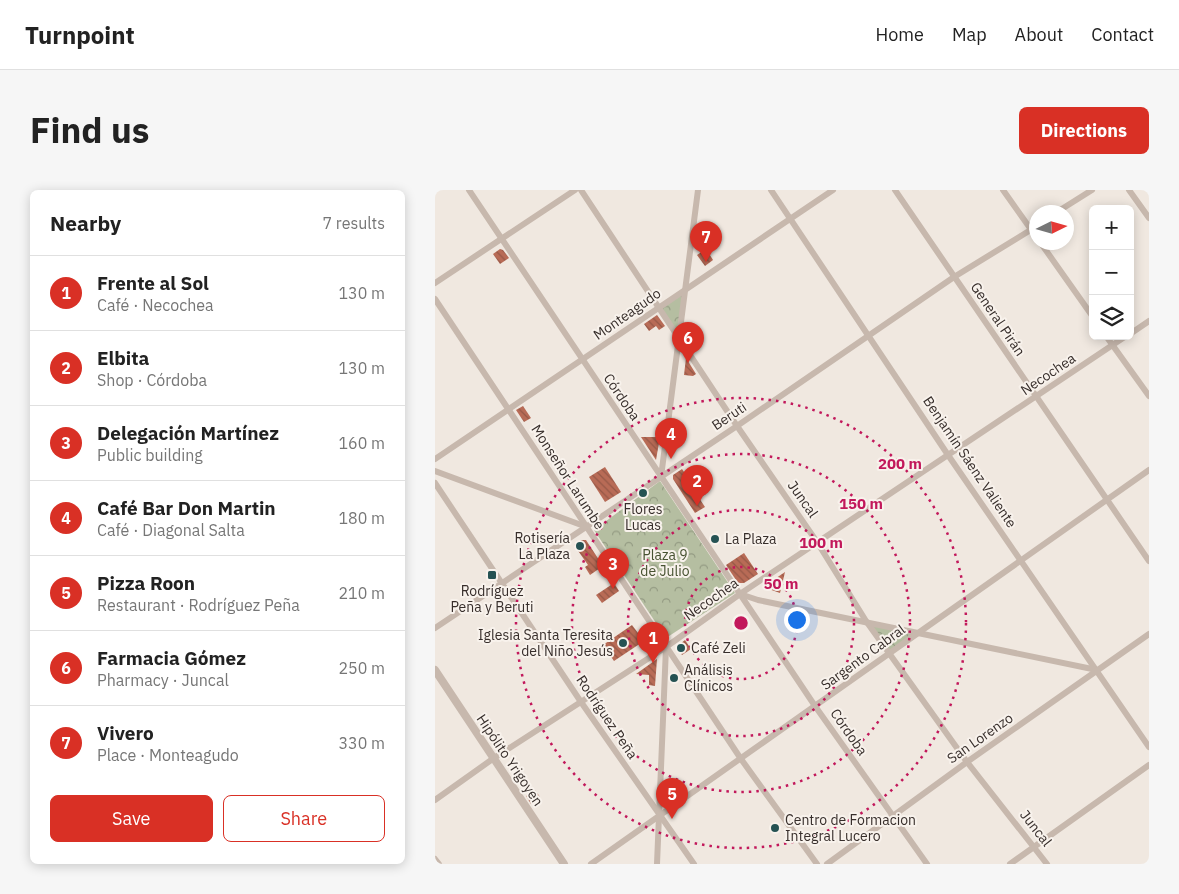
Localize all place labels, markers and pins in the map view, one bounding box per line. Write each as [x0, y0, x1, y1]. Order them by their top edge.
pin: 7 [690, 221, 722, 262]
pin: 6 [672, 322, 704, 363]
pin: 4 [655, 418, 687, 459]
pin: 2 [681, 465, 713, 506]
marker: Flores Lucas [637, 487, 649, 499]
place label: Flores Lucas [623, 500, 663, 534]
place label: Rotisería La Plaza [514, 529, 571, 563]
place label: La Plaza [725, 530, 777, 548]
marker: La Plaza [709, 533, 721, 545]
marker: Rotisería La Plaza [574, 540, 586, 552]
pin: 3 [597, 548, 629, 589]
marker: Rodríguez Peña y Beruti [486, 569, 498, 581]
place label: Rodríguez Peña y Beruti [450, 582, 534, 616]
centre of rings [732, 614, 750, 632]
pin: 1 [637, 622, 669, 663]
place label: Iglesia Santa Teresita del Niño Jesús [478, 626, 614, 660]
marker: Iglesia Santa Teresita del Niño Jesús [617, 637, 629, 649]
place label: Café Zeli [691, 639, 746, 657]
marker: Café Zeli [675, 642, 687, 654]
place label: Análisis Clínicos [684, 661, 733, 695]
marker: Análisis Clínicos [668, 672, 680, 684]
pin: 5 [656, 778, 688, 819]
place label: Centro de Formacion Integral Lucero [785, 811, 916, 845]
marker: Centro de Formacion Integral Lucero [769, 822, 781, 834]

